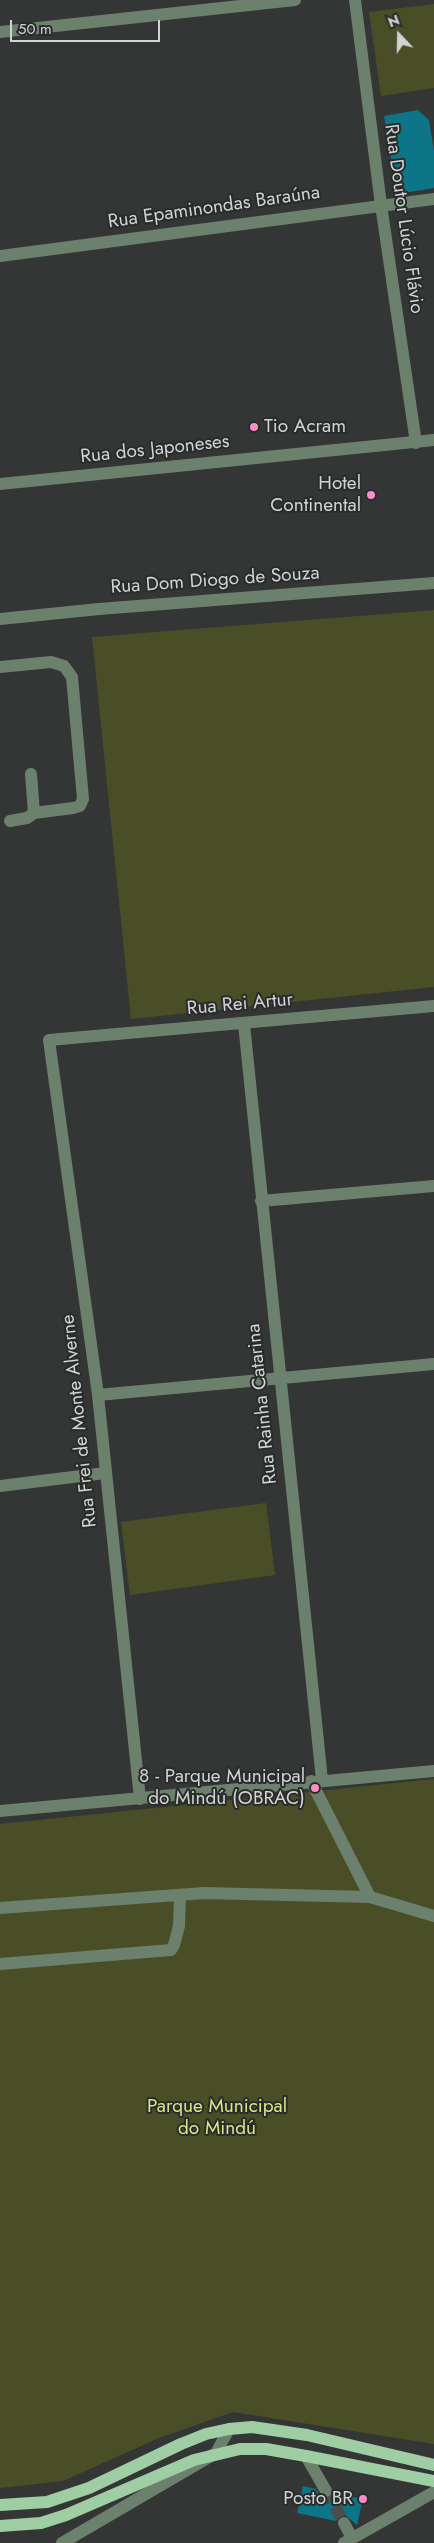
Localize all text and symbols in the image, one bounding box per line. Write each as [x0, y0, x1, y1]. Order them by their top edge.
scale bar [12, 10, 162, 42]
north arrow [374, 10, 424, 60]
text: N [385, 10, 402, 32]
text: 50 m [18, 18, 52, 40]
street label: Rua Doutor Lúcio Flávio [378, 123, 428, 315]
street label: Rua Epaminondas Baraúna [107, 182, 321, 234]
place label: Tio Acram [264, 416, 346, 438]
marker: Tio Acram [248, 421, 260, 433]
street label: Rua dos Japoneses [79, 431, 231, 469]
place label: Hotel Continental [270, 473, 361, 517]
marker: Hotel Continental [365, 489, 377, 501]
street label: Rua Dom Diogo de Souza [110, 562, 320, 600]
street label: Rua Rei Artur [186, 989, 294, 1021]
street label: Rua Frei de Monte Alverne [57, 1313, 103, 1529]
street label: Rua Rainha Catarina [243, 1323, 283, 1485]
place label: 8 - Parque Municipal do Mindú (OBRAC) [139, 1766, 305, 1810]
marker: 8 - Parque Municipal do Mindú (OBRAC) [309, 1782, 321, 1794]
park label: Parque Municipal do Mindú [147, 2096, 287, 2140]
place label: Posto BR [283, 2488, 353, 2510]
marker: Posto BR [357, 2493, 369, 2505]

